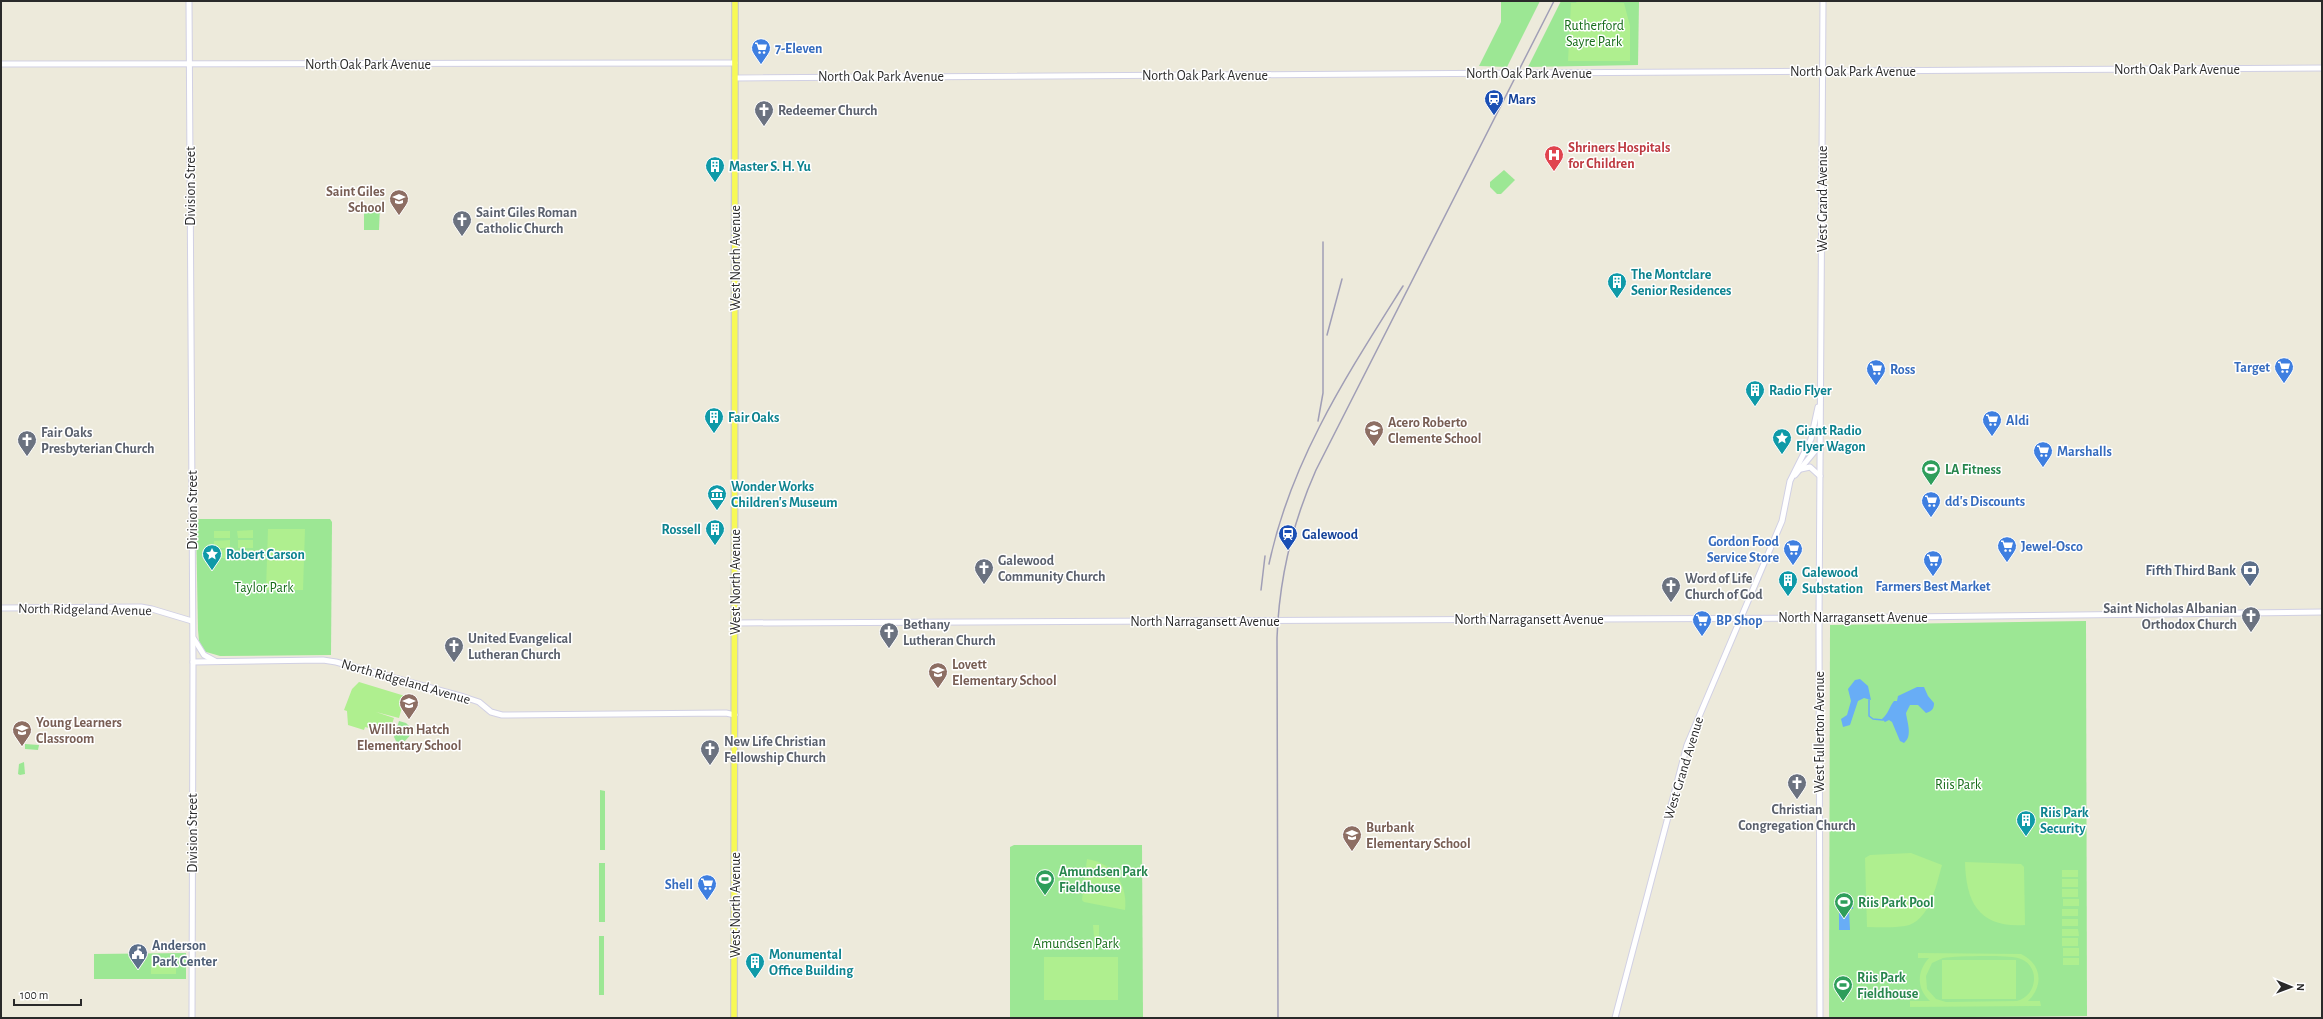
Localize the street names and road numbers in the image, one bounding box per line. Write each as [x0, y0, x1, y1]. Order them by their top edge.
street label: North Oak Park Avenue [305, 58, 431, 72]
street label: North Oak Park Avenue [2114, 63, 2240, 77]
street label: North Oak Park Avenue [1790, 65, 1916, 79]
street label: North Oak Park Avenue [1466, 67, 1592, 81]
street label: North Oak Park Avenue [1142, 69, 1268, 83]
street label: North Oak Park Avenue [818, 70, 944, 84]
street label: Division Street [184, 146, 198, 226]
street label: West Grand Avenue [1816, 146, 1830, 252]
street label: West North Avenue [729, 205, 743, 311]
street label: Division Street [186, 470, 200, 550]
street label: West North Avenue [729, 529, 743, 635]
street label: North Ridgeland Avenue [18, 602, 152, 618]
street label: North Narragansett Avenue [1778, 611, 1928, 625]
street label: North Narragansett Avenue [1454, 613, 1604, 627]
street label: North Narragansett Avenue [1130, 615, 1280, 629]
street label: North Ridgeland Avenue [340, 657, 472, 707]
street label: West Fullerton Avenue [1813, 671, 1827, 793]
street label: West Grand Avenue [1662, 715, 1706, 821]
street label: Division Street [186, 793, 200, 873]
street label: West North Avenue [729, 852, 743, 958]

